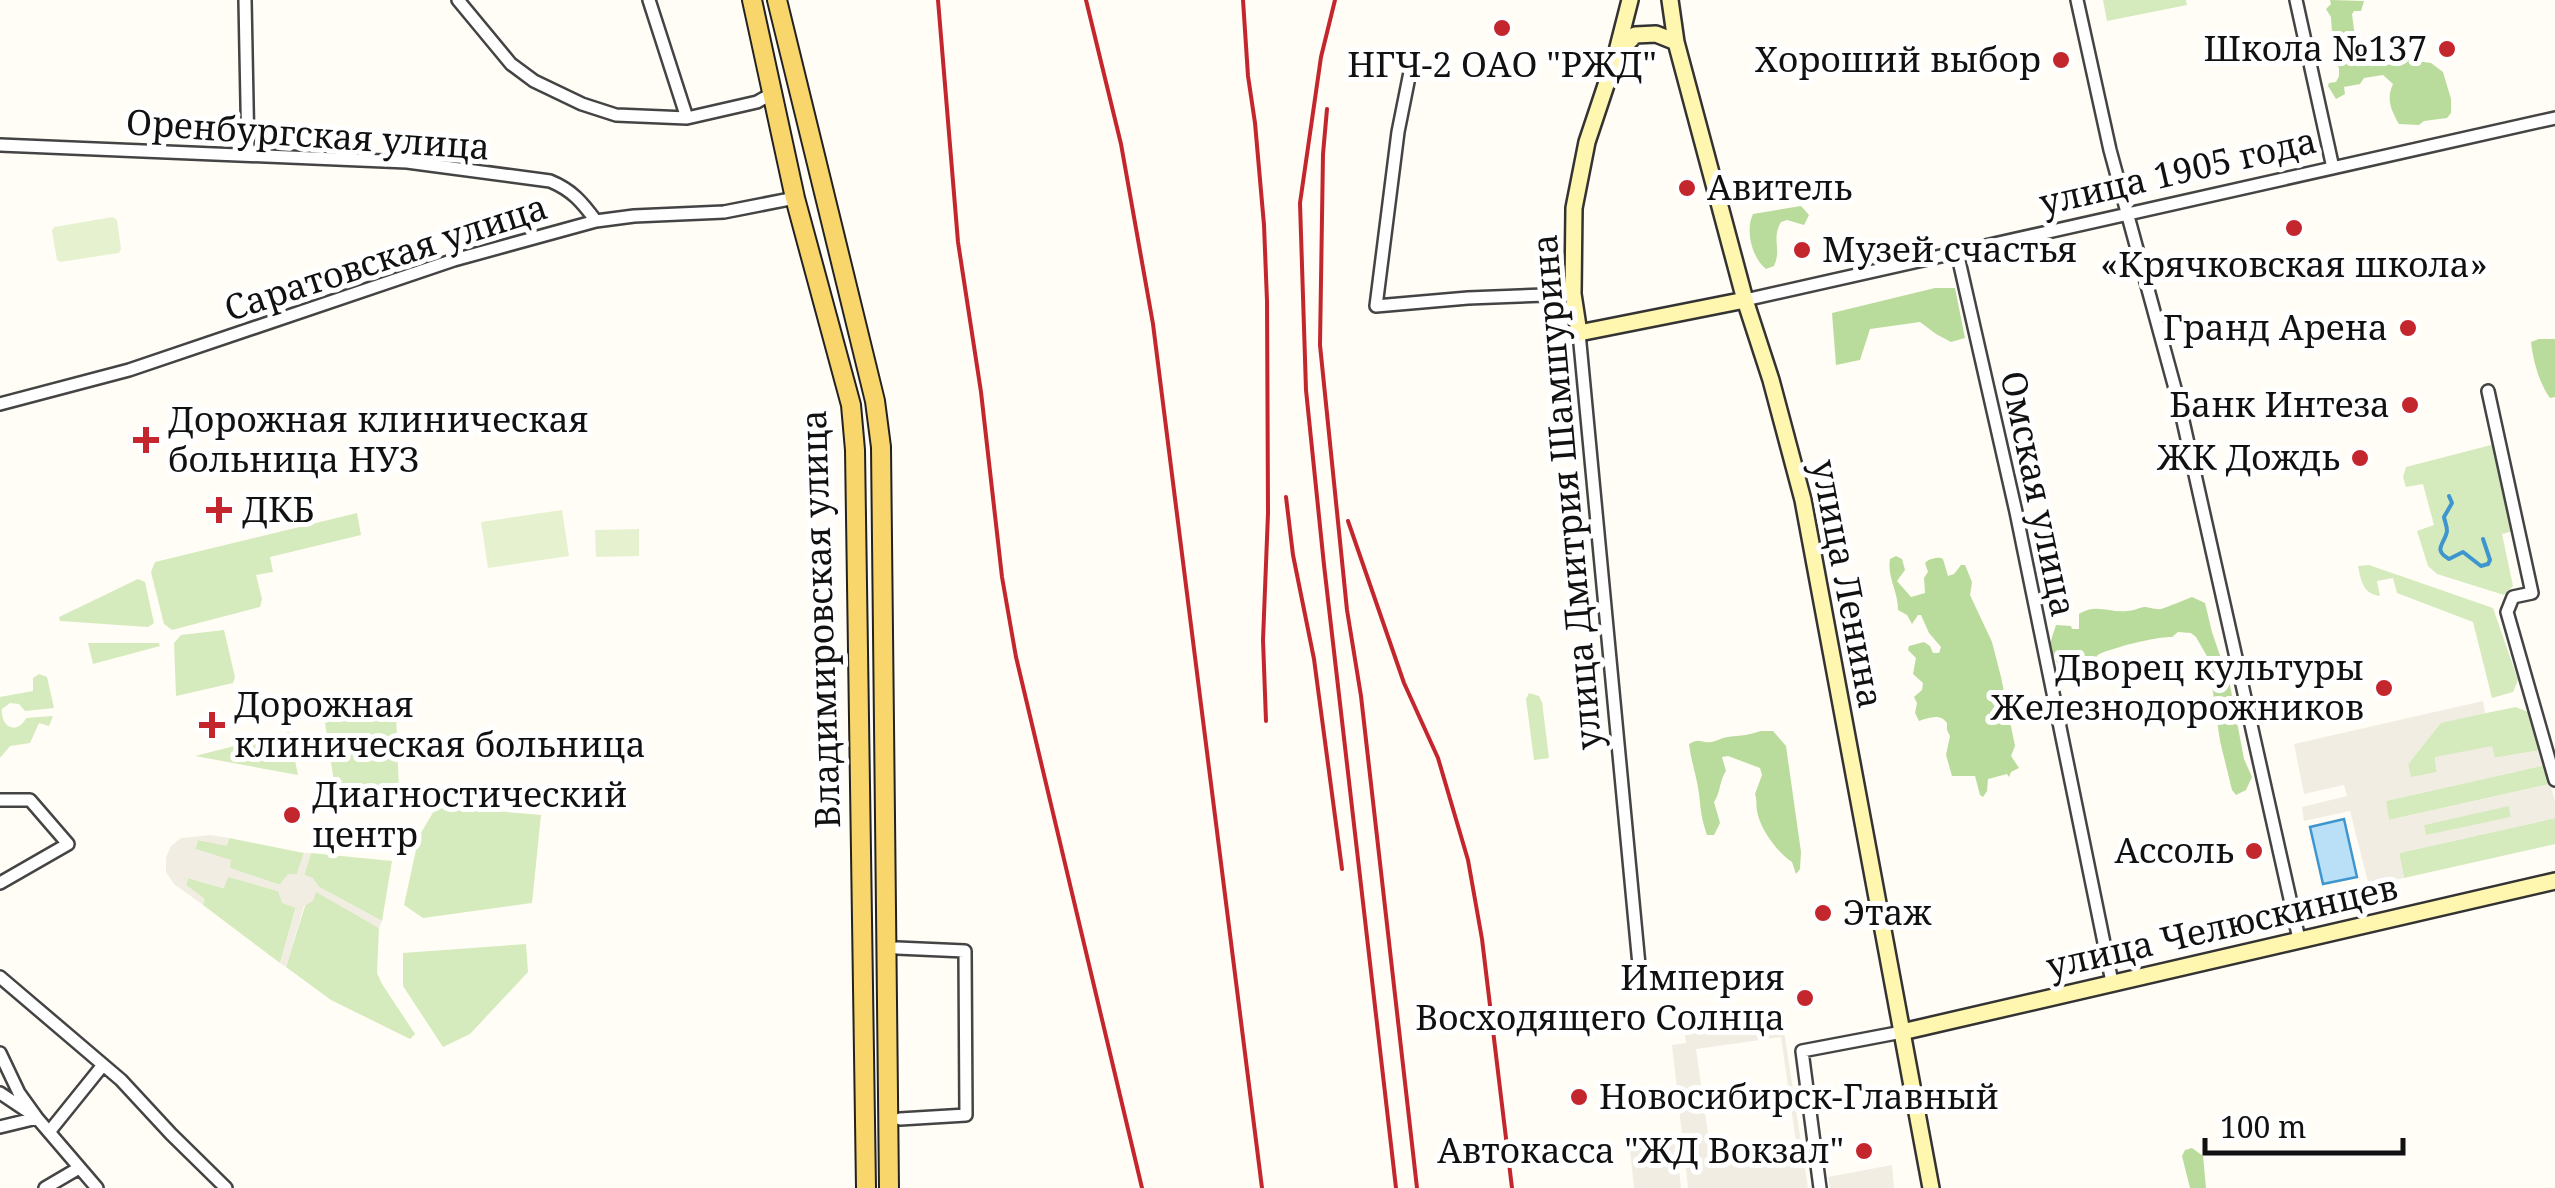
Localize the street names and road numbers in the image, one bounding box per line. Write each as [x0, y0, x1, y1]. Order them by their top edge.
street label: Оренбургская улица [125, 97, 492, 170]
street label: улица 1905 года [2035, 116, 2321, 225]
street label: Саратовская улица [218, 182, 553, 331]
street label: улица Дмитрия Шамшурина [1520, 232, 1611, 752]
street label: Омская улица [1991, 367, 2088, 621]
street label: Владимировская улица [789, 409, 850, 829]
street label: улица Ленина [1801, 456, 1896, 712]
street label: улица Челюскинцев [2041, 862, 2402, 989]

